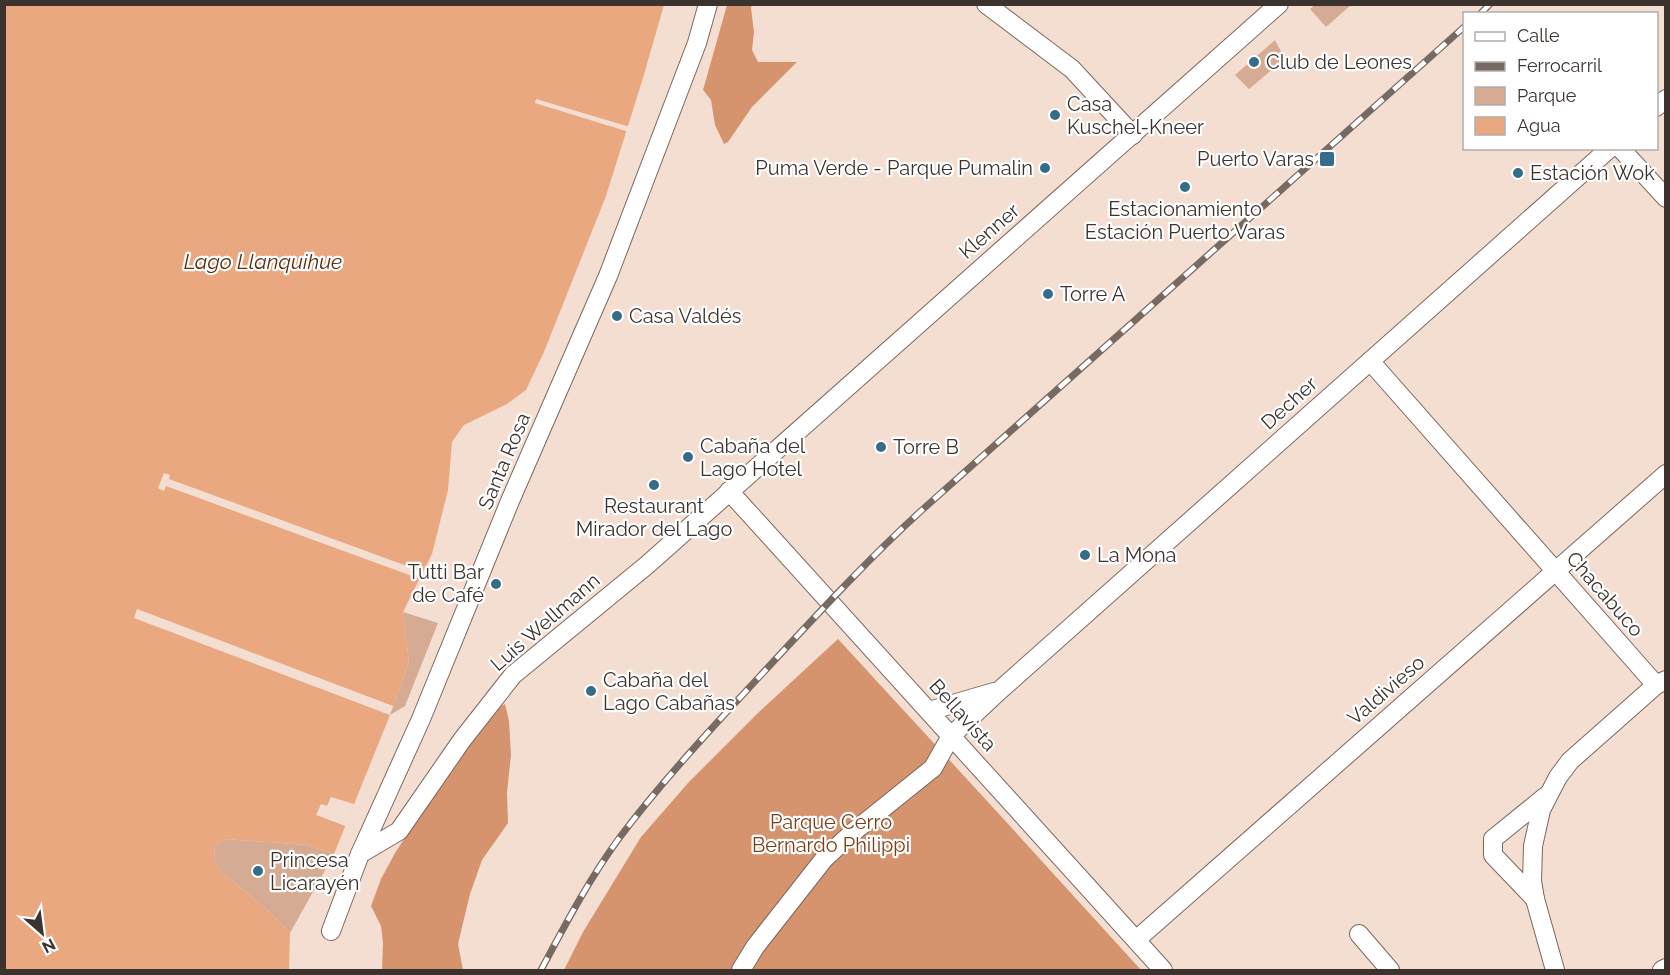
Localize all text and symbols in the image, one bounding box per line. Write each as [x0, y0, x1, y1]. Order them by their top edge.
legend [1463, 12, 1658, 150]
text: Calle [1517, 25, 1560, 46]
place label: Club de Leones [1266, 50, 1412, 74]
marker: Club de Leones [1247, 55, 1261, 69]
text: Ferrocarril [1517, 55, 1602, 76]
text: Parque [1517, 85, 1577, 106]
place label: Casa Kuschel-Kneer [1067, 92, 1204, 139]
marker: Casa Kuschel-Kneer [1048, 108, 1062, 122]
text: Agua [1517, 115, 1561, 136]
place label: Puerto Varas [1197, 147, 1314, 171]
marker: Puerto Varas [1318, 150, 1336, 168]
place label: Puma Verde - Parque Pumalin [755, 156, 1033, 180]
marker: Puma Verde - Parque Pumalin [1038, 161, 1052, 175]
place label: Estación Wok [1530, 161, 1655, 185]
marker: Estación Wok [1511, 166, 1525, 180]
marker: Estacionamiento Estación Puerto Varas [1178, 180, 1192, 194]
place label: Estacionamiento Estación Puerto Varas [1085, 197, 1285, 244]
street label: Klenner [954, 198, 1024, 264]
water label: Lago Llanquihue [184, 249, 342, 274]
place label: Torre A [1060, 282, 1126, 306]
marker: Torre A [1041, 287, 1055, 301]
place label: Casa Valdés [629, 304, 741, 328]
marker: Casa Valdés [610, 309, 624, 323]
street label: Decher [1256, 372, 1322, 434]
street label: Santa Rosa [473, 409, 535, 513]
place label: Cabaña del Lago Hotel [700, 434, 806, 481]
place label: Torre B [893, 435, 959, 459]
marker: Torre B [874, 440, 888, 454]
marker: Cabaña del Lago Hotel [681, 450, 695, 464]
marker: Restaurant Mirador del Lago [647, 478, 661, 492]
place label: Restaurant Mirador del Lago [576, 494, 732, 541]
place label: La Mona [1097, 543, 1177, 567]
street label: Chacabuco [1561, 546, 1649, 642]
marker: La Mona [1078, 548, 1092, 562]
place label: Tutti Bar de Café [407, 560, 484, 607]
street label: Luis Wellmann [486, 568, 604, 676]
marker: Tutti Bar de Café [489, 577, 503, 591]
street label: Valdivieso [1343, 650, 1429, 730]
place label: Cabaña del Lago Cabañas [603, 668, 735, 715]
street label: Bellavista [924, 674, 1002, 756]
marker: Cabaña del Lago Cabañas [584, 684, 598, 698]
park label: Parque Cerro Bernardo Philippi [752, 810, 910, 857]
place label: Princesa Licarayén [270, 848, 359, 895]
marker: Princesa Licarayén [251, 864, 265, 878]
north arrow [12, 903, 72, 963]
text: N [39, 935, 59, 957]

